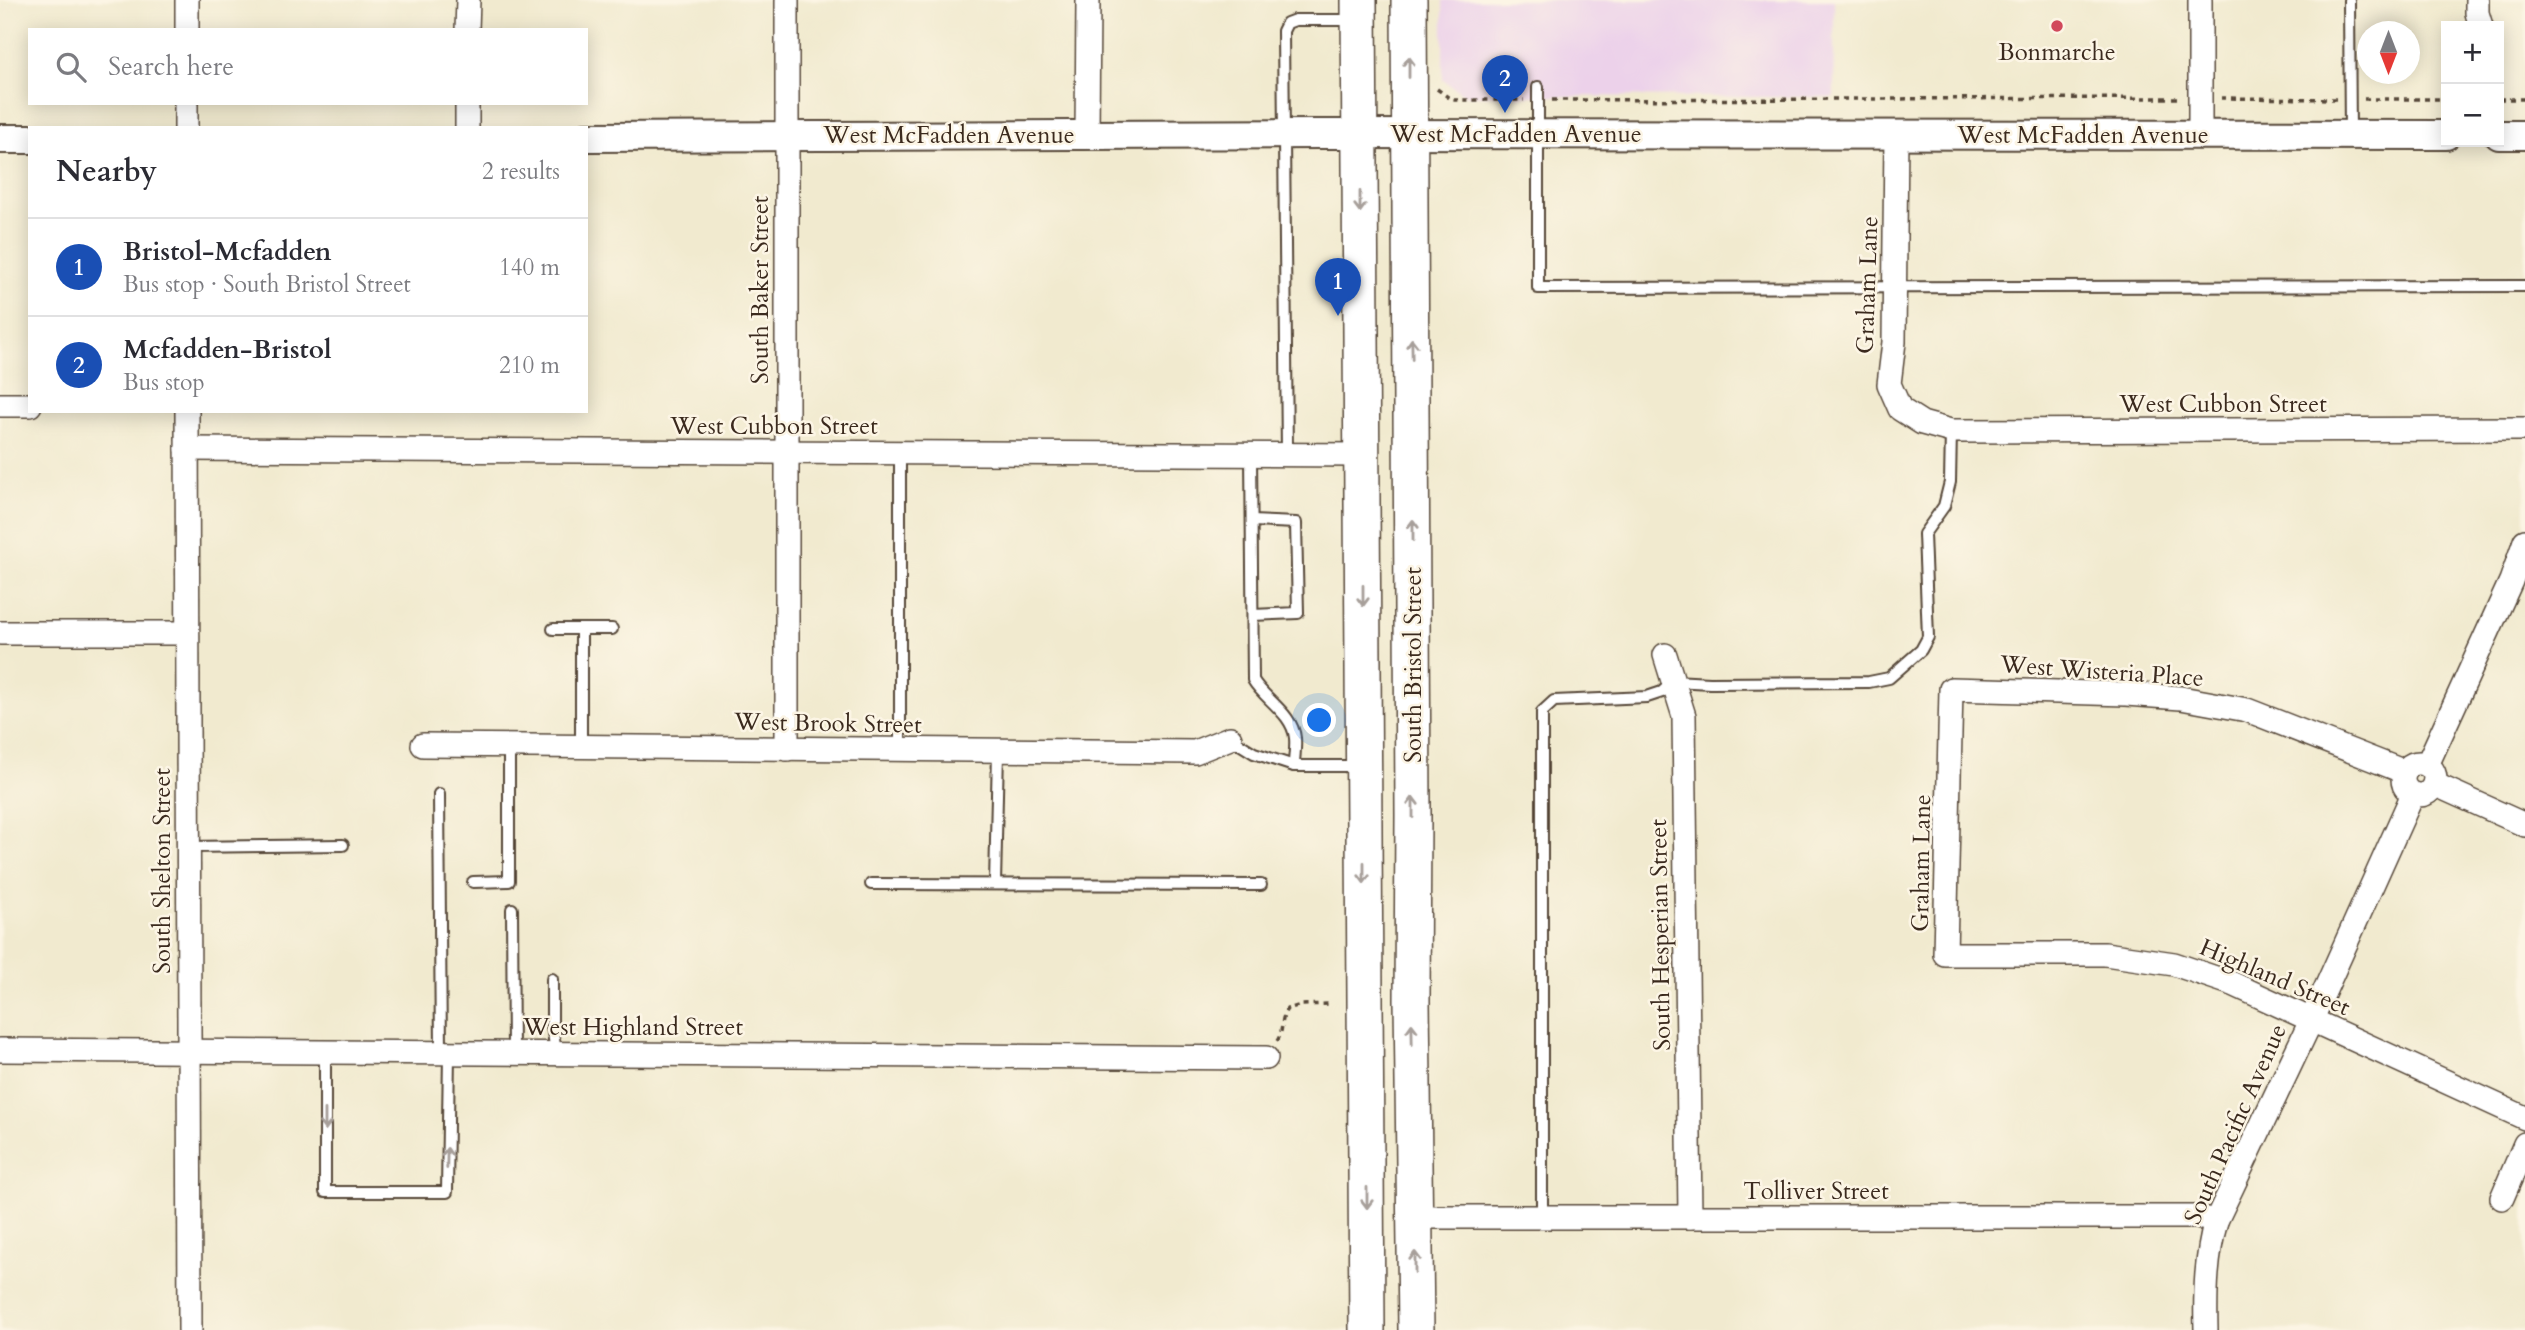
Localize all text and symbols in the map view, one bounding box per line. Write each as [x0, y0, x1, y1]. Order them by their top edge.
marker: Bonmarche [2049, 18, 2065, 34]
north arrow [2357, 21, 2420, 84]
map controls [2441, 21, 2504, 147]
button: + [2441, 21, 2504, 84]
search box [28, 28, 588, 105]
place label: Bonmarche [1998, 36, 2116, 69]
icon: search [52, 48, 90, 86]
text: Search here [108, 49, 234, 84]
pin: 2 [1482, 55, 1528, 113]
one-way arrow [1402, 56, 1416, 79]
button: − [2441, 84, 2504, 147]
street label: West McFadden Avenue [1389, 118, 1642, 151]
street label: West McFadden Avenue [822, 119, 1075, 152]
street label: West McFadden Avenue [1956, 119, 2209, 152]
text: Nearby [56, 151, 157, 192]
text: 2 results [482, 156, 560, 187]
one-way arrow [1353, 190, 1367, 213]
street label: South Baker Street [744, 195, 777, 384]
street label: Graham Lane [1849, 216, 1886, 354]
text: Bristol-Mcfadden [123, 234, 332, 269]
text: 1 [73, 252, 85, 283]
text: 140 m [499, 252, 560, 283]
pin: 1 [1315, 258, 1361, 316]
text: Bus stop · South Bristol Street [123, 269, 411, 300]
text: Mcfadden-Bristol [123, 332, 332, 367]
one-way arrow [1405, 337, 1419, 360]
text: 2 [73, 350, 85, 381]
text: 210 m [499, 350, 560, 381]
text: Bus stop [123, 367, 205, 398]
street label: West Cubbon Street [2118, 388, 2327, 421]
street label: West Cubbon Street [669, 410, 878, 443]
one-way arrow [1406, 519, 1420, 542]
street label: South Bristol Street [1397, 567, 1430, 763]
one-way arrow [1356, 585, 1370, 608]
street label: West Wisteria Place [1998, 648, 2205, 695]
your location [1302, 703, 1336, 737]
street label: West Brook Street [733, 705, 922, 742]
street label: South Shelton Street [146, 768, 179, 974]
street label: Graham Lane [1904, 794, 1939, 932]
one-way arrow [1406, 796, 1420, 819]
street label: South Hesperian Street [1642, 818, 1679, 1051]
one-way arrow [1358, 861, 1371, 884]
street label: Highland Street [2194, 931, 2356, 1024]
street label: West Highland Street [522, 1011, 743, 1044]
street label: South Pacific Avenue [2176, 1019, 2295, 1230]
one-way arrow [1405, 1023, 1419, 1046]
one-way arrow [318, 1108, 332, 1131]
one-way arrow [440, 1147, 454, 1170]
street label: Tolliver Street [1743, 1175, 1889, 1208]
one-way arrow [1360, 1187, 1374, 1210]
one-way arrow [1408, 1251, 1422, 1274]

